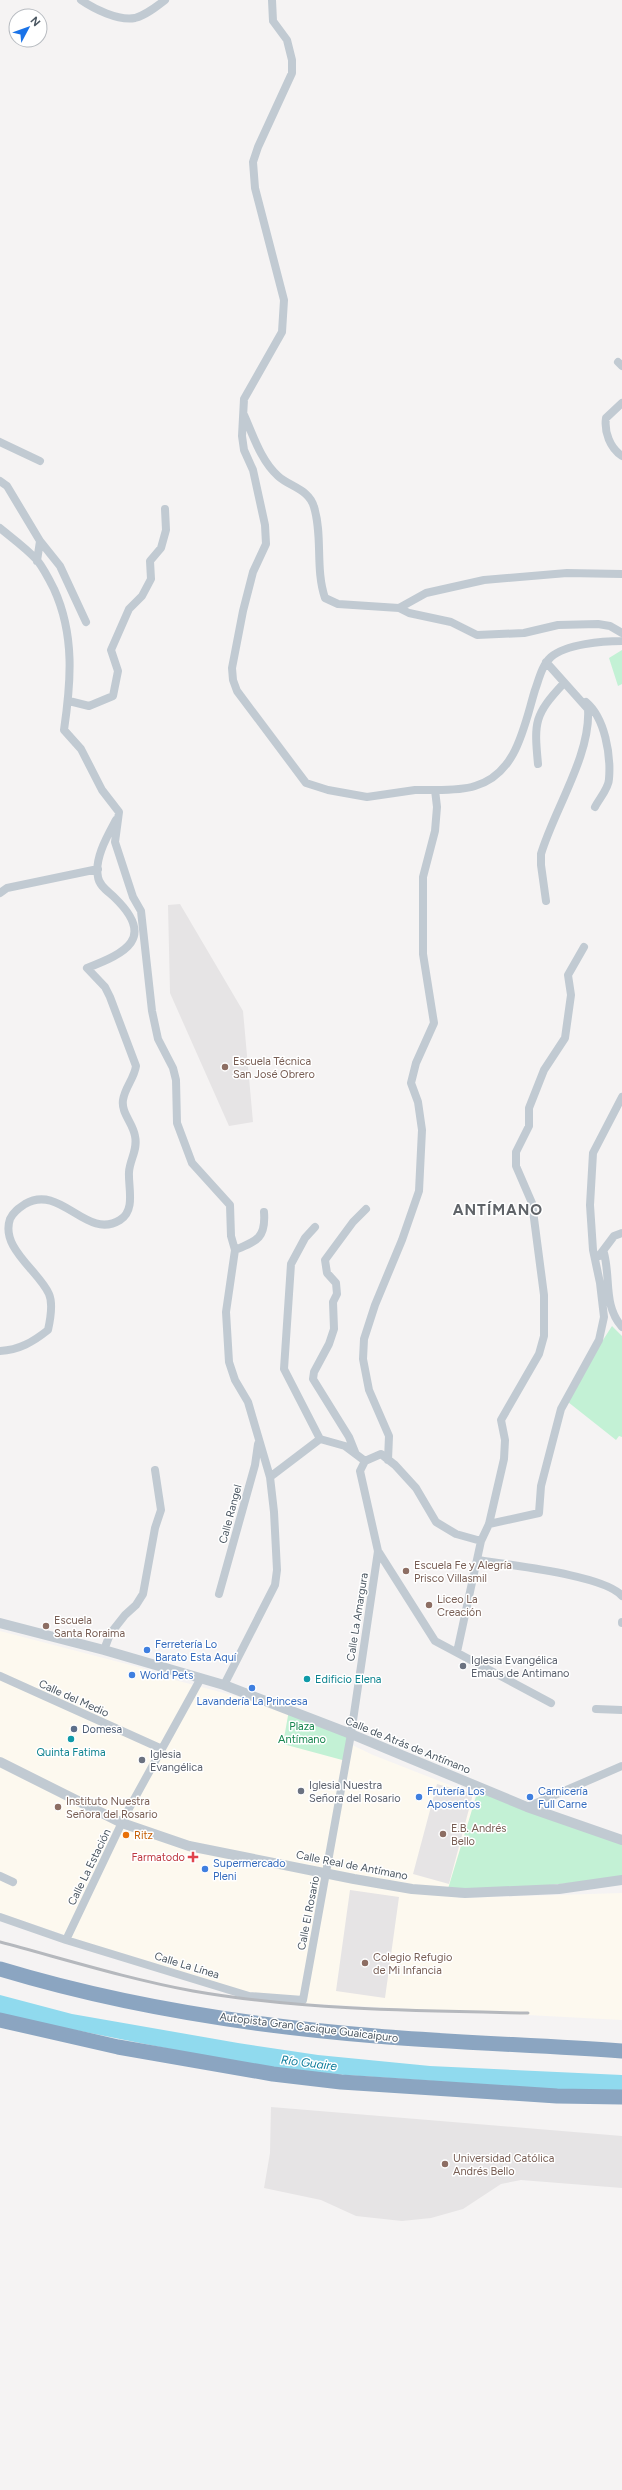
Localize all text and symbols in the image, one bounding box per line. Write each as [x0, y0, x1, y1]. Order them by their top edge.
north arrow [8, 8, 48, 48]
text: N [27, 14, 43, 29]
place label: Escuela Técnica San José Obrero [233, 1055, 315, 1081]
marker: Escuela Técnica San José Obrero [220, 1062, 230, 1072]
district label: ANTÍMANO [453, 1201, 543, 1219]
street label: Calle Rangel [216, 1483, 245, 1545]
place label: Escuela Fe y Alegría Prisco Villasmil [414, 1559, 512, 1585]
marker: Escuela Fe y Alegría Prisco Villasmil [401, 1566, 411, 1576]
street label: Calle La Amargura [344, 1572, 371, 1662]
place label: Liceo La Creación [437, 1593, 481, 1619]
marker: Liceo La Creación [424, 1600, 434, 1610]
place label: Escuela Santa Roraima [54, 1614, 125, 1640]
marker: Escuela Santa Roraima [41, 1621, 51, 1631]
place label: Ferretería Lo Barato Esta Aquí [155, 1638, 237, 1664]
marker: Ferretería Lo Barato Esta Aquí [142, 1645, 152, 1655]
place label: Iglesia Evangélica Emaus de Antimano [471, 1654, 569, 1680]
marker: Iglesia Evangélica Emaus de Antimano [458, 1661, 468, 1671]
place label: World Pets [140, 1669, 193, 1682]
marker: World Pets [127, 1670, 137, 1680]
place label: Edificio Elena [315, 1673, 381, 1686]
marker: Edificio Elena [302, 1674, 312, 1684]
street label: Calle del Medio [37, 1677, 111, 1720]
marker: Lavandería La Princesa [247, 1683, 257, 1693]
place label: Lavandería La Princesa [196, 1695, 308, 1708]
street label: Calle de Atrás de Antímano [343, 1714, 472, 1777]
park label: Plaza Antímano [278, 1720, 326, 1746]
place label: Domesa [82, 1723, 122, 1736]
marker: Domesa [69, 1724, 79, 1734]
marker: Quinta Fatima [66, 1734, 76, 1744]
place label: Quinta Fatima [36, 1746, 106, 1759]
place label: Iglesia Evangélica [150, 1748, 203, 1774]
marker: Iglesia Evangélica [137, 1755, 147, 1765]
place label: Iglesia Nuestra Señora del Rosario [309, 1779, 401, 1805]
place label: Frutería Los Aposentos [427, 1785, 485, 1811]
place label: Carnicería Full Carne [538, 1785, 588, 1811]
marker: Iglesia Nuestra Señora del Rosario [296, 1786, 306, 1796]
marker: Frutería Los Aposentos [414, 1792, 424, 1802]
marker: Carnicería Full Carne [525, 1792, 535, 1802]
place label: Instituto Nuestra Señora del Rosario [66, 1795, 158, 1821]
marker: Instituto Nuestra Señora del Rosario [53, 1802, 63, 1812]
place label: E.B. Andrés Bello [451, 1822, 506, 1848]
street label: Calle La Estación [65, 1827, 114, 1908]
place label: Ritz [134, 1829, 153, 1842]
marker: E.B. Andrés Bello [438, 1829, 448, 1839]
marker: Ritz [121, 1830, 131, 1840]
street label: Calle Real de Antímano [295, 1848, 409, 1883]
place label: Farmatodo [131, 1851, 185, 1864]
marker: Farmatodo [188, 1852, 198, 1862]
place label: Supermercado Pleni [213, 1857, 286, 1883]
marker: Supermercado Pleni [200, 1864, 210, 1874]
street label: Calle El Rosario [295, 1875, 322, 1951]
street label: Calle La Línea [153, 1949, 221, 1982]
place label: Colegio Refugio de Mi Infancia [373, 1951, 452, 1977]
marker: Colegio Refugio de Mi Infancia [360, 1958, 370, 1968]
street label: Autopista Gran Cacique Guaicaipuro [219, 2010, 399, 2045]
water label: Río Guaire [280, 2053, 338, 2073]
place label: Universidad Católica Andrés Bello [453, 2152, 554, 2178]
marker: Universidad Católica Andrés Bello [440, 2159, 450, 2169]

